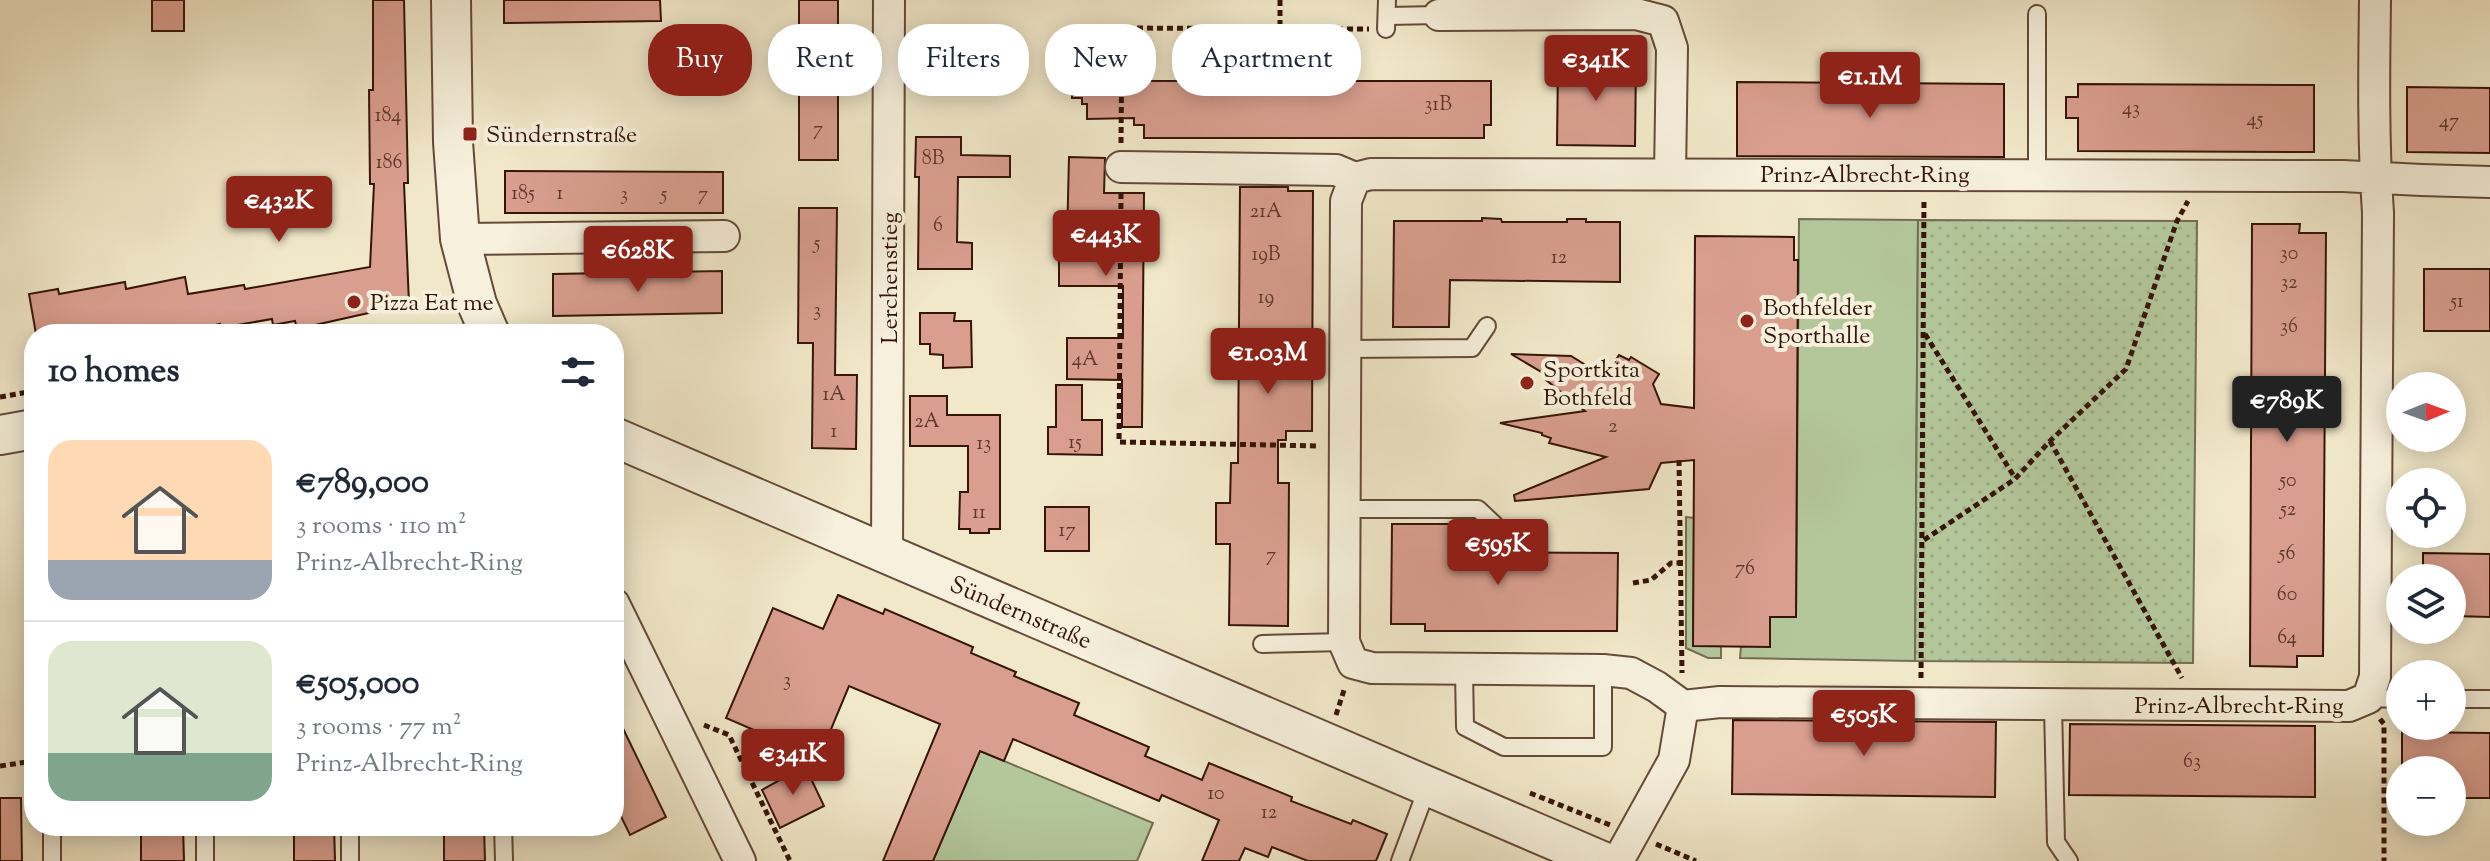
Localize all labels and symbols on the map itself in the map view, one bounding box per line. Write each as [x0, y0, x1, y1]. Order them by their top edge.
pin: €341K [1540, 35, 1652, 103]
pin: €1.1M [1814, 52, 1926, 120]
house number: 31B [1424, 91, 1452, 120]
house number: 43 [2122, 95, 2140, 124]
house number: 184 [375, 102, 401, 131]
house number: 45 [2247, 106, 2264, 135]
house number: 47 [2439, 108, 2459, 137]
house number: 7 [813, 116, 823, 145]
place label: Sündernstraße [486, 119, 637, 153]
marker: Sündernstraße [461, 125, 479, 143]
house number: 8B [922, 145, 945, 174]
house number: 186 [376, 149, 402, 178]
street label: Prinz-Albrecht-Ring [1760, 159, 1970, 193]
pin: €432K [223, 176, 335, 244]
house number: 185 [511, 180, 535, 209]
house number: 1 [557, 180, 564, 209]
house number: 3 [620, 181, 628, 210]
house number: 5 [660, 181, 668, 210]
house number: 7 [698, 181, 708, 210]
house number: 21A [1250, 198, 1282, 227]
pin: €443K [1050, 210, 1162, 278]
street label: Lerchenstieg [874, 212, 908, 344]
house number: 6 [933, 212, 943, 241]
pin: €628K [582, 226, 694, 294]
house number: 5 [813, 230, 821, 259]
house number: 30 [2280, 240, 2298, 269]
house number: 19B [1252, 241, 1281, 270]
house number: 12 [1551, 244, 1567, 273]
house number: 32 [2280, 269, 2298, 298]
house number: 19 [1258, 284, 1274, 313]
place label: Pizza Eat me [370, 287, 494, 321]
house number: 51 [2449, 288, 2464, 317]
place label: Bothfelder Sporthalle [1763, 292, 1872, 354]
marker: Pizza Eat me [345, 293, 363, 311]
house number: 3 [813, 297, 821, 326]
marker: Bothfelder Sporthalle [1738, 312, 1756, 330]
house number: 36 [2280, 313, 2298, 342]
pin: €1.03M [1203, 328, 1333, 396]
house number: 4A [1072, 346, 1098, 375]
place label: Sportkita Bothfeld [1543, 354, 1640, 416]
north arrow [2386, 372, 2466, 452]
marker: Sportkita Bothfeld [1518, 374, 1536, 392]
pin: €789K [2231, 376, 2343, 444]
house number: 1A [822, 381, 846, 410]
house number: 2A [914, 408, 940, 437]
house number: 2 [1608, 413, 1618, 442]
house number: 1 [831, 418, 838, 447]
house number: 15 [1068, 429, 1082, 458]
house number: 13 [977, 430, 991, 459]
house number: 50 [2278, 467, 2297, 496]
house number: 52 [2279, 496, 2296, 525]
house number: 11 [972, 499, 986, 528]
house number: 17 [1059, 517, 1075, 546]
pin: €595K [1442, 519, 1554, 587]
house number: 56 [2278, 540, 2295, 569]
house number: 7 [1266, 542, 1276, 571]
house number: 76 [1735, 555, 1755, 584]
street label: Sündernstraße [944, 569, 1096, 659]
house number: 60 [2277, 581, 2297, 610]
house number: 64 [2277, 624, 2297, 653]
house number: 3 [783, 667, 791, 696]
pin: €505K [1808, 690, 1920, 758]
street label: Prinz-Albrecht-Ring [2134, 690, 2344, 724]
pin: €341K [737, 729, 849, 797]
house number: 63 [2183, 748, 2201, 777]
house number: 10 [1207, 780, 1225, 809]
house number: 12 [1261, 799, 1277, 828]

